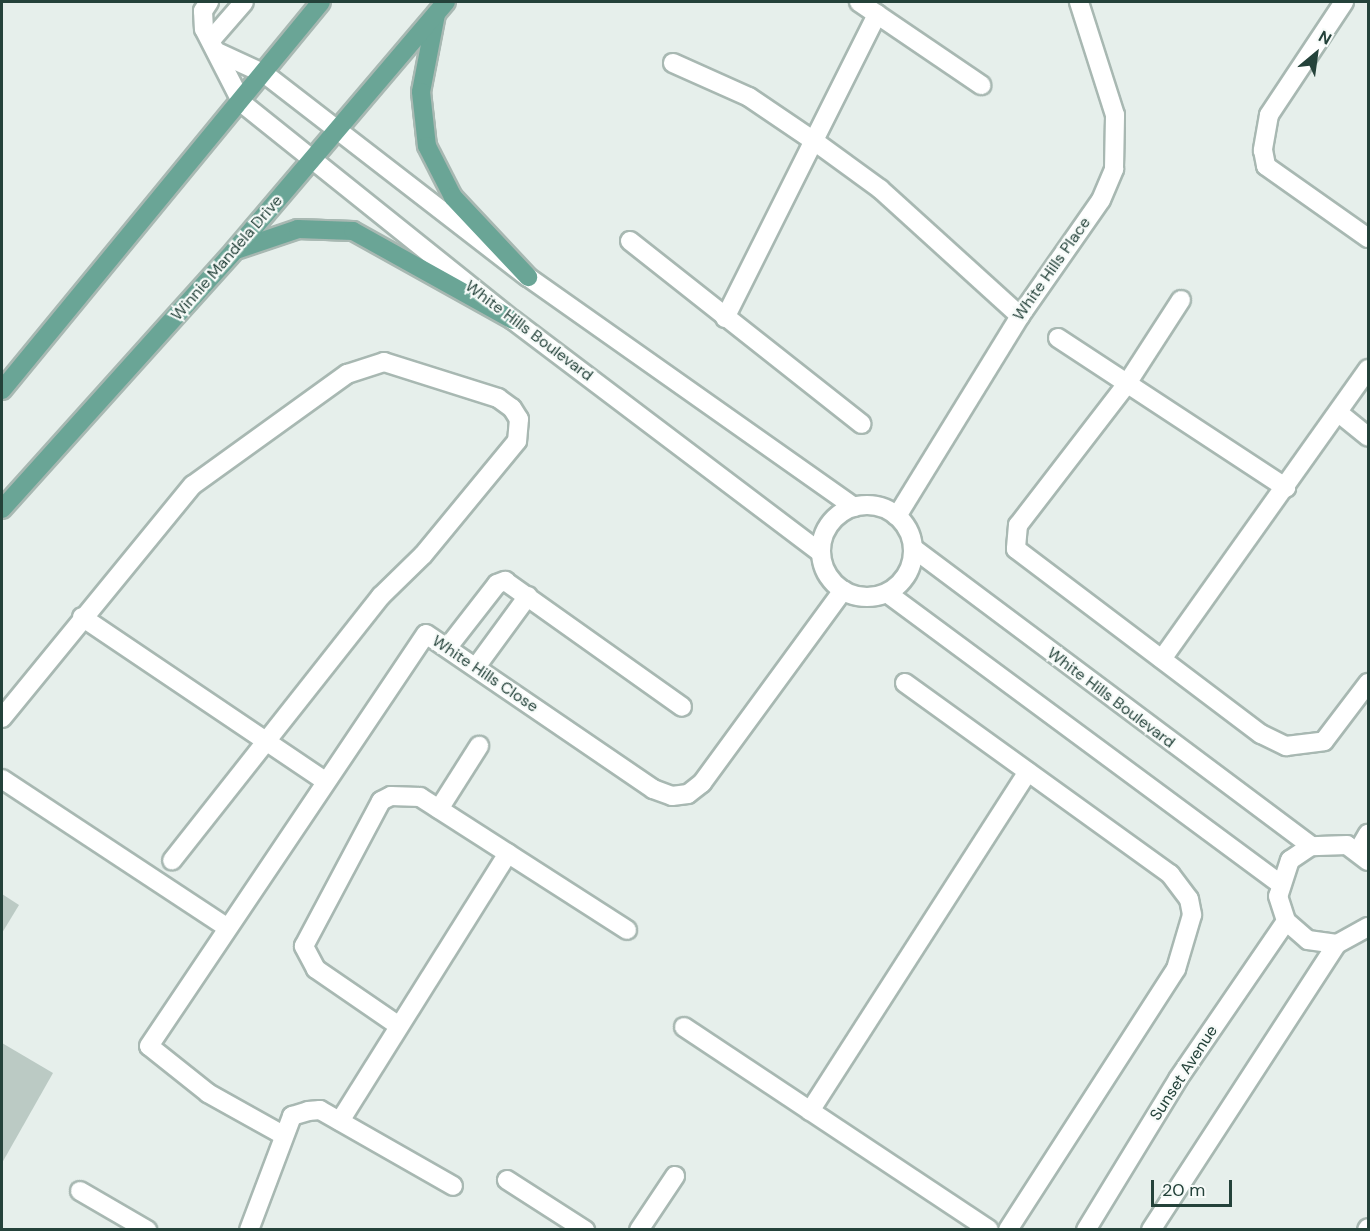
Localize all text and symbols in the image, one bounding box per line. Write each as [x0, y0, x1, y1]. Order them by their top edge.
north arrow [1286, 24, 1346, 84]
text: N [1315, 26, 1335, 50]
street label: Winnie Mandela Drive [167, 191, 287, 325]
street label: White Hills Place [1009, 214, 1095, 324]
street label: White Hills Boulevard [461, 277, 597, 385]
street label: White Hills Close [428, 631, 542, 717]
street label: White Hills Boulevard [1043, 644, 1179, 752]
street label: Sunset Avenue [1146, 1022, 1222, 1124]
scale bar [1154, 1168, 1235, 1206]
text: 20 m [1162, 1178, 1205, 1202]

